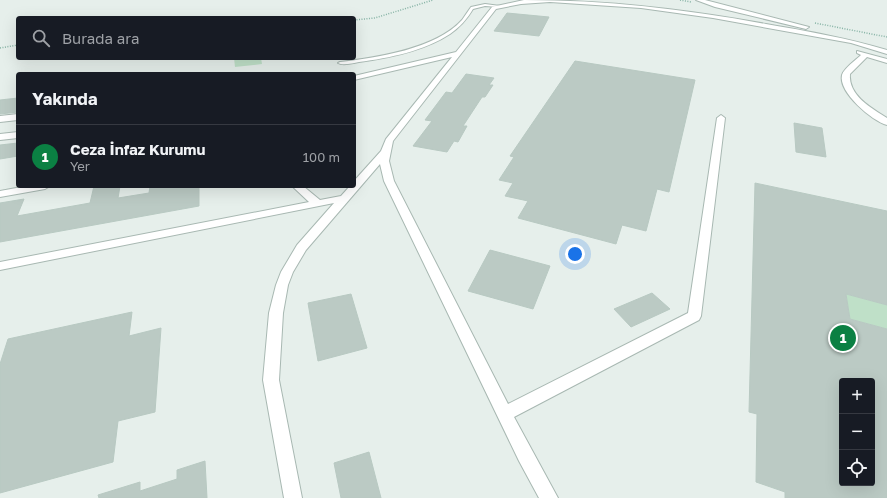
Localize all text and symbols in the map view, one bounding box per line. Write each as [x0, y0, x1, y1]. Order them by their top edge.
search box [16, 16, 356, 60]
icon: search [30, 27, 52, 49]
text: Burada ara [62, 29, 139, 47]
text: Yakında [32, 88, 98, 109]
text: Ceza İnfaz Kurumu [70, 140, 205, 158]
text: 1 [42, 149, 48, 165]
text: 100 m [303, 149, 340, 165]
text: Yer [70, 158, 90, 174]
your location [565, 244, 585, 264]
pin: 1 [830, 323, 856, 353]
map controls [839, 378, 875, 486]
button: + [839, 378, 875, 414]
button: − [839, 414, 875, 450]
button: locate [839, 450, 875, 486]

